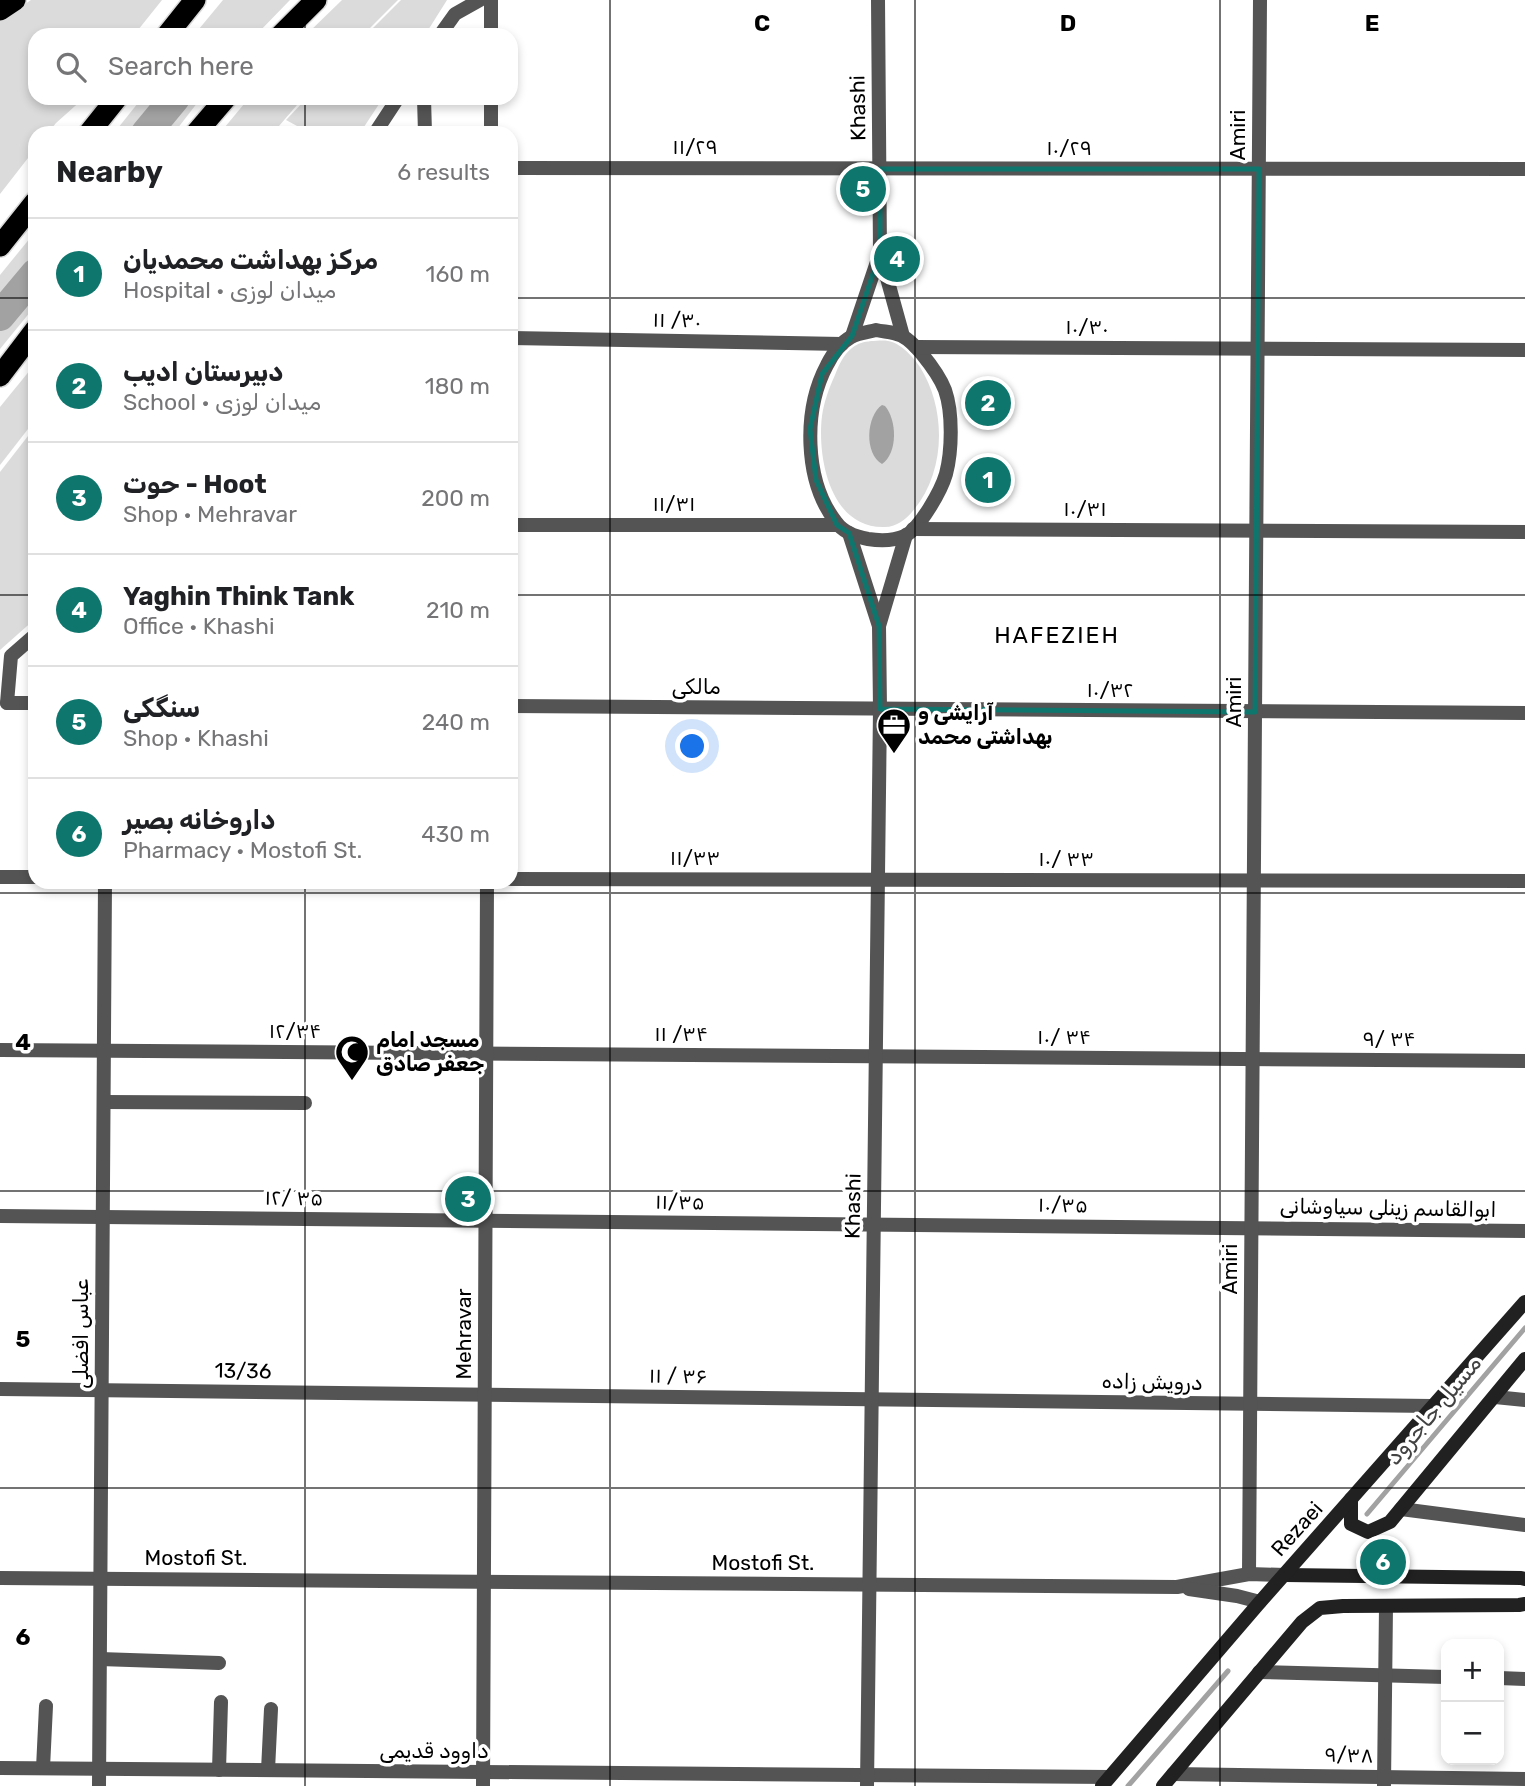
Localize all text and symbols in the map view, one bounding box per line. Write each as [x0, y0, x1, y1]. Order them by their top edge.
text: C [754, 9, 770, 37]
text: D [1060, 9, 1076, 37]
text: E [1365, 9, 1379, 37]
search box [28, 28, 518, 105]
icon: search [52, 48, 90, 86]
text: Search here [108, 51, 254, 82]
street label: Khashi [844, 75, 871, 141]
street label: Amiri [1225, 110, 1250, 160]
street label: ۱۱/۲۹ [672, 134, 718, 159]
street label: ۱۰/۲۹ [1046, 135, 1092, 160]
text: Nearby [56, 154, 163, 190]
text: 6 results [397, 158, 490, 186]
pin: 5 [840, 163, 886, 215]
pin: 4 [874, 233, 920, 285]
text: مرکز بهداشت محمدیان [123, 245, 378, 276]
text: 1 [73, 260, 85, 288]
text: 160 m [426, 260, 490, 288]
text: Hospital · میدان لوزی [123, 276, 336, 304]
street label: ۱۱ /۳۰ [653, 307, 701, 332]
street label: ۱۰/۳۰ [1065, 314, 1109, 339]
text: دبیرستان ادیب [123, 357, 283, 388]
text: 2 [72, 372, 86, 400]
text: 180 m [425, 372, 490, 400]
pin: 2 [965, 377, 1011, 429]
text: School · میدان لوزی [123, 388, 321, 416]
pin: 1 [965, 454, 1011, 506]
text: حوت - Hoot [123, 469, 267, 500]
text: 3 [71, 484, 87, 512]
text: 200 m [421, 484, 490, 512]
street label: ۱۱/۳۱ [652, 491, 696, 516]
street label: ۱۰/۳۱ [1063, 496, 1107, 521]
text: Shop · Mehravar [123, 500, 297, 528]
text: Yaghin Think Tank [123, 581, 354, 612]
text: 4 [71, 596, 87, 624]
text: 210 m [426, 596, 490, 624]
text: Office · Khashi [123, 612, 275, 640]
district label: HAFEZIEH [994, 621, 1120, 649]
street label: مالکی [671, 674, 721, 699]
street label: ۱۰/۳۲ [1086, 677, 1134, 702]
street label: Amiri [1221, 677, 1246, 727]
text: سنگکی [123, 693, 200, 724]
place label: آرایشی و بهداشتی محمد [918, 700, 1053, 749]
office icon: آرایشی و بهداشتی محمد [875, 706, 913, 755]
text: 5 [72, 708, 86, 736]
text: 240 m [422, 708, 490, 736]
text: Shop · Khashi [123, 724, 269, 752]
your location [675, 729, 709, 763]
text: داروخانه بصیر [123, 805, 275, 836]
text: 6 [72, 820, 86, 848]
text: 430 m [421, 820, 490, 848]
text: Pharmacy · Mostofi St. [123, 836, 362, 864]
street label: ۱۱/۳۳ [670, 845, 720, 870]
street label: ۱۰/ ۳۳ [1038, 846, 1094, 871]
street label: ۱۲/۳۴ [269, 1018, 321, 1043]
street label: ۱۱ /۳۴ [654, 1021, 708, 1046]
street label: ۱۰/ ۳۴ [1037, 1024, 1091, 1049]
street label: ۹/ ۳۴ [1363, 1026, 1415, 1051]
place label: مسجد امام جعفر صادق [376, 1027, 484, 1077]
text: 4 [15, 1028, 31, 1056]
mosque icon: مسجد امام جعفر صادق [333, 1033, 371, 1082]
pin: 3 [445, 1173, 491, 1225]
street label: Khashi [839, 1173, 866, 1239]
street label: ۱۲/ ۳۵ [264, 1184, 324, 1211]
street label: ۱۱/۳۵ [655, 1189, 705, 1214]
street label: ۱۰/۳۵ [1038, 1192, 1088, 1217]
street label: ابوالقاسم زینلی سیاوشانی [1279, 1193, 1497, 1224]
street label: Amiri [1217, 1244, 1242, 1294]
street label: عباس افضلی [68, 1279, 93, 1389]
street label: Mehravar [451, 1288, 476, 1380]
text: 5 [16, 1325, 31, 1353]
water label: مسیل جاجرود [1379, 1349, 1487, 1471]
street label: 13/36 [214, 1358, 272, 1383]
street label: ۱۱ / ۳۶ [649, 1362, 707, 1389]
street label: درویش زاده [1101, 1368, 1203, 1396]
street label: Rezaei [1266, 1496, 1327, 1561]
pin: 6 [1360, 1536, 1406, 1588]
street label: Mostofi St. [145, 1545, 247, 1570]
street label: Mostofi St. [712, 1550, 814, 1575]
text: 6 [16, 1623, 31, 1651]
map controls [1441, 1639, 1504, 1765]
button: + [1441, 1639, 1504, 1702]
button: − [1441, 1702, 1504, 1765]
street label: داوود قدیمی [379, 1738, 489, 1764]
street label: ۹/۳۸ [1324, 1742, 1374, 1767]

